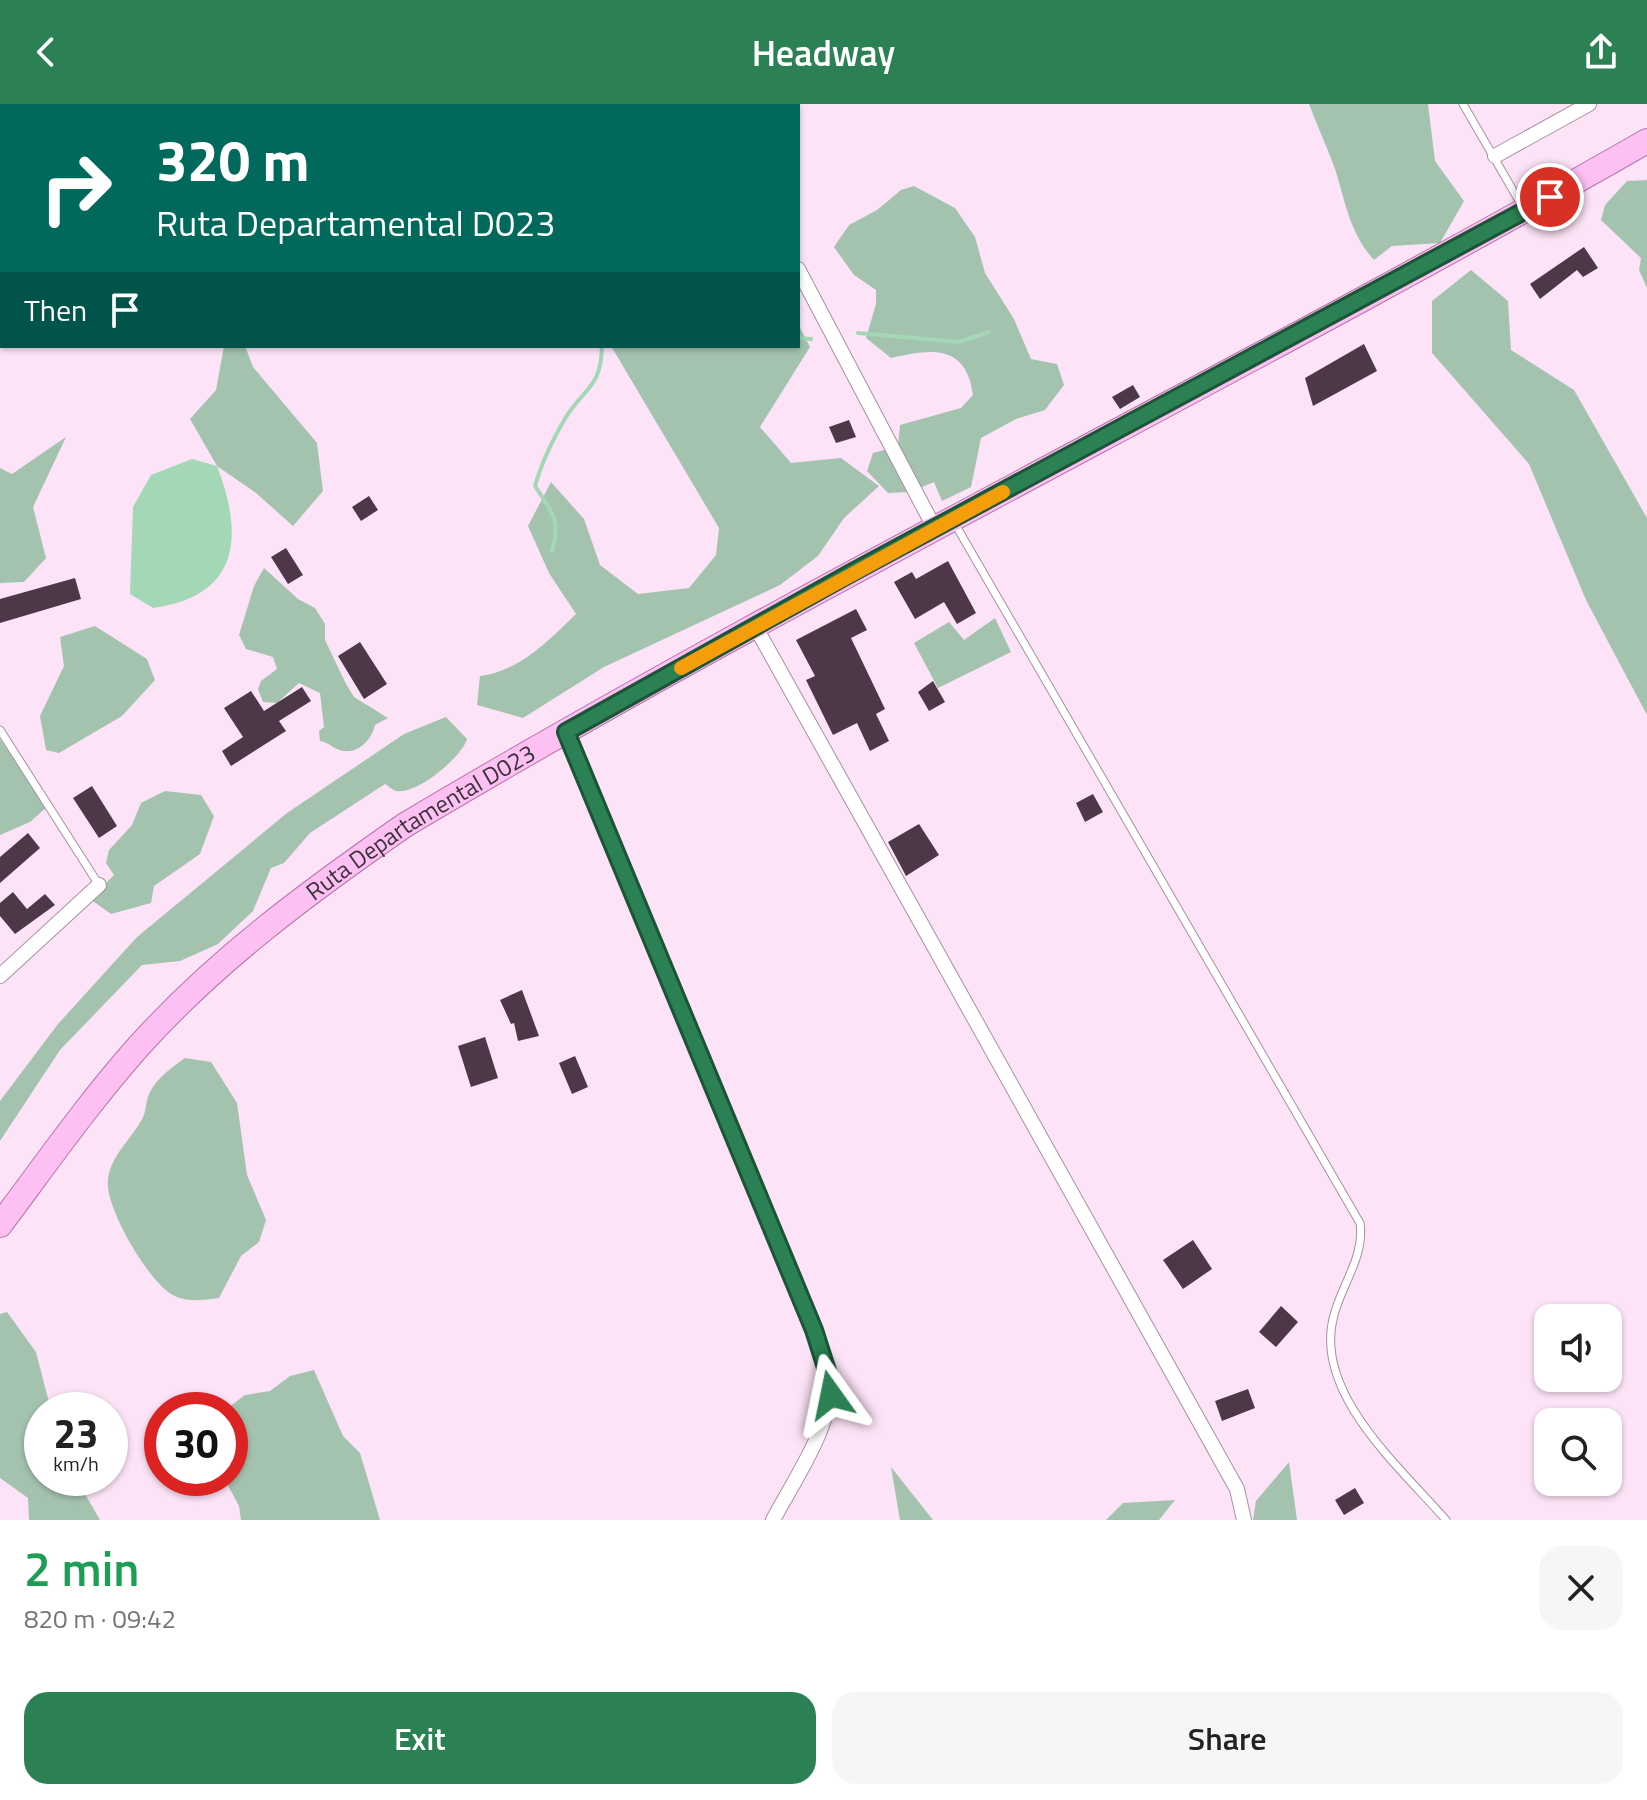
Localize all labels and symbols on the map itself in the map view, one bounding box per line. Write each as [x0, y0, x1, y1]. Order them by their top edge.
pin [1516, 163, 1584, 231]
street label: Ruta Departamental D023 [298, 735, 542, 909]
position arrow [789, 1353, 873, 1437]
speed limit sign: 30 [144, 1392, 248, 1496]

